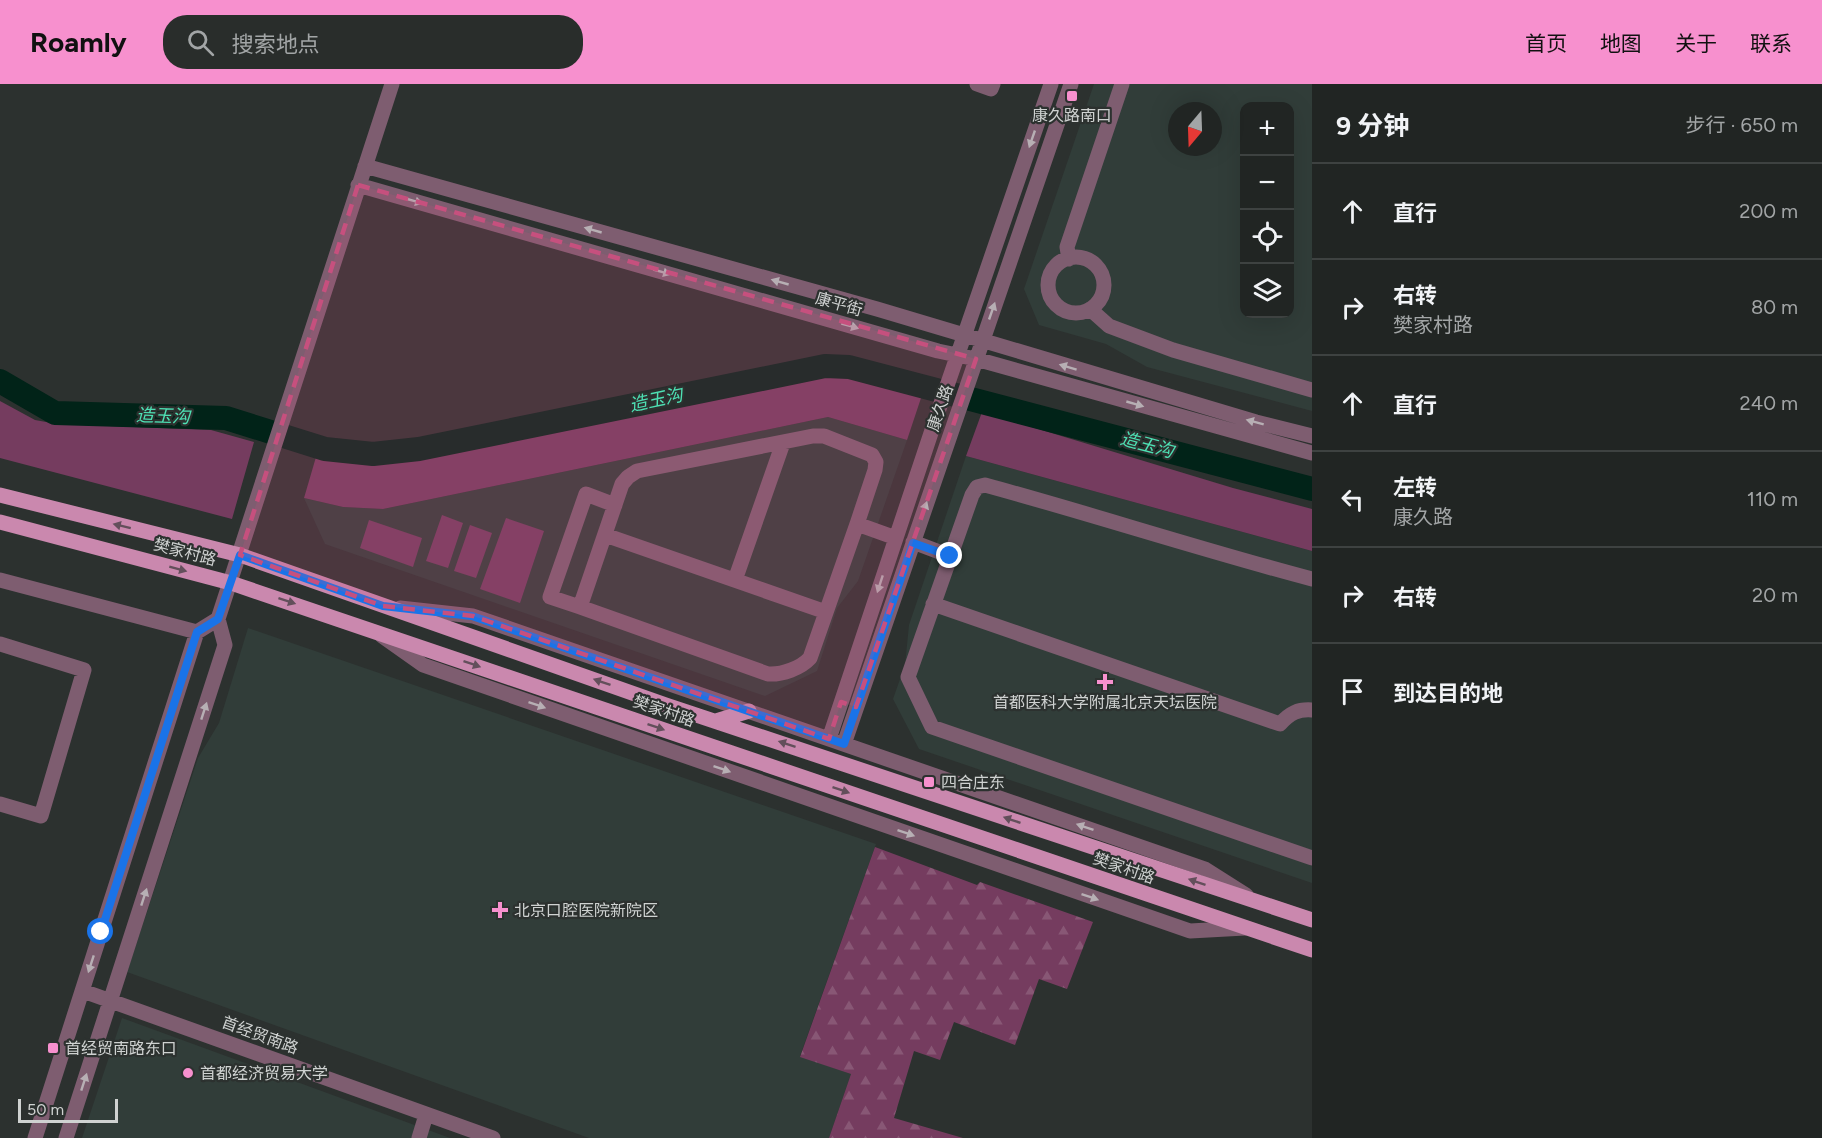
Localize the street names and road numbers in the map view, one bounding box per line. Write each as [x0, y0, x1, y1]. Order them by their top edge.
street label: 康平街 [813, 288, 865, 320]
street label: 康久路 [923, 382, 957, 434]
street label: 樊家村路 [152, 535, 218, 569]
street label: 樊家村路 [631, 692, 697, 730]
street label: 樊家村路 [1091, 849, 1157, 887]
street label: 首经贸南路 [219, 1012, 301, 1058]

